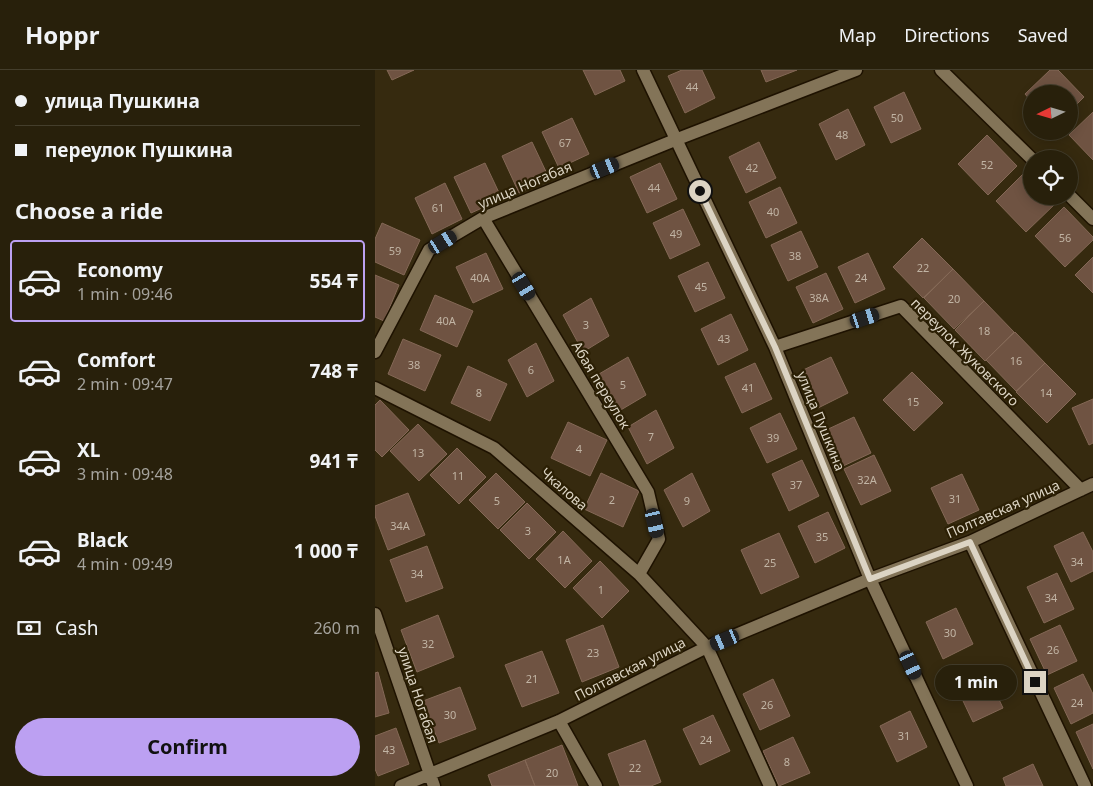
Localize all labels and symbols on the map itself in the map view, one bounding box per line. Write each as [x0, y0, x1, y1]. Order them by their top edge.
house number: 44 [686, 79, 699, 94]
north arrow [1023, 85, 1077, 140]
house number: 50 [891, 110, 903, 125]
house number: 48 [836, 127, 848, 142]
house number: 67 [559, 135, 571, 150]
car [588, 155, 621, 181]
street label: улица Ногабая [475, 156, 575, 213]
house number: 52 [981, 157, 993, 172]
house number: 42 [746, 160, 758, 175]
house number: 44 [648, 180, 661, 195]
route start [689, 180, 711, 202]
house number: 61 [432, 200, 444, 215]
house number: 40 [767, 204, 779, 219]
house number: 49 [670, 226, 682, 241]
car [426, 228, 459, 256]
house number: 56 [1059, 230, 1071, 245]
house number: 59 [389, 243, 401, 258]
house number: 38 [789, 248, 801, 263]
house number: 22 [917, 260, 929, 275]
car [509, 269, 538, 303]
house number: 40А [470, 270, 491, 285]
house number: 24 [855, 270, 868, 285]
house number: 45 [695, 279, 707, 294]
house number: 38А [809, 290, 830, 305]
house number: 20 [948, 291, 960, 306]
street label: переулок Жуковского [907, 293, 1024, 410]
car [848, 306, 881, 330]
house number: 40А [436, 313, 457, 328]
house number: 3 [583, 317, 589, 332]
house number: 18 [978, 323, 990, 338]
house number: 43 [718, 331, 730, 346]
street label: Абая переулок [568, 337, 635, 433]
house number: 16 [1010, 353, 1022, 368]
house number: 38 [408, 357, 420, 372]
house number: 6 [528, 362, 534, 377]
street label: улица Пушкина [793, 368, 850, 473]
house number: 5 [620, 377, 626, 392]
house number: 41 [742, 380, 754, 395]
house number: 8 [476, 385, 482, 400]
house number: 14 [1040, 385, 1053, 400]
house number: 15 [907, 394, 919, 409]
house number: 7 [648, 429, 654, 444]
house number: 39 [767, 430, 779, 445]
house number: 4 [576, 441, 583, 456]
house number: 13 [412, 445, 424, 460]
street label: Чкалова [537, 463, 592, 514]
house number: 11 [452, 468, 464, 483]
house number: 32А [857, 472, 878, 487]
street label: Полтавская улица [943, 475, 1062, 542]
house number: 37 [790, 477, 802, 492]
house number: 31 [949, 491, 961, 506]
house number: 2 [609, 492, 615, 507]
house number: 5 [494, 493, 500, 508]
house number: 9 [684, 493, 690, 508]
car [644, 507, 665, 539]
house number: 34А [390, 518, 411, 533]
house number: 3 [525, 523, 531, 538]
house number: 35 [816, 529, 828, 544]
house number: 1А [557, 552, 572, 567]
house number: 34 [1071, 554, 1084, 569]
house number: 25 [764, 555, 776, 570]
house number: 34 [411, 566, 424, 581]
house number: 1 [598, 582, 604, 597]
house number: 34 [1045, 590, 1058, 605]
house number: 30 [944, 625, 956, 640]
car [708, 627, 741, 653]
street label: Полтавская улица [571, 632, 689, 705]
house number: 32 [422, 636, 434, 651]
house number: 26 [1047, 642, 1059, 657]
street label: улица Ногабая [394, 644, 443, 745]
house number: 23 [587, 645, 599, 660]
car [897, 648, 924, 682]
callout: 1 min [935, 664, 1017, 700]
house number: 21 [526, 671, 538, 686]
route end [1024, 671, 1046, 693]
house number: 24 [1071, 695, 1084, 710]
house number: 26 [761, 697, 773, 712]
house number: 30 [444, 707, 456, 722]
house number: 31 [898, 728, 910, 743]
house number: 24 [700, 732, 713, 747]
house number: 43 [383, 742, 395, 757]
house number: 8 [784, 754, 790, 769]
house number: 22 [629, 760, 641, 775]
house number: 20 [546, 765, 558, 780]

